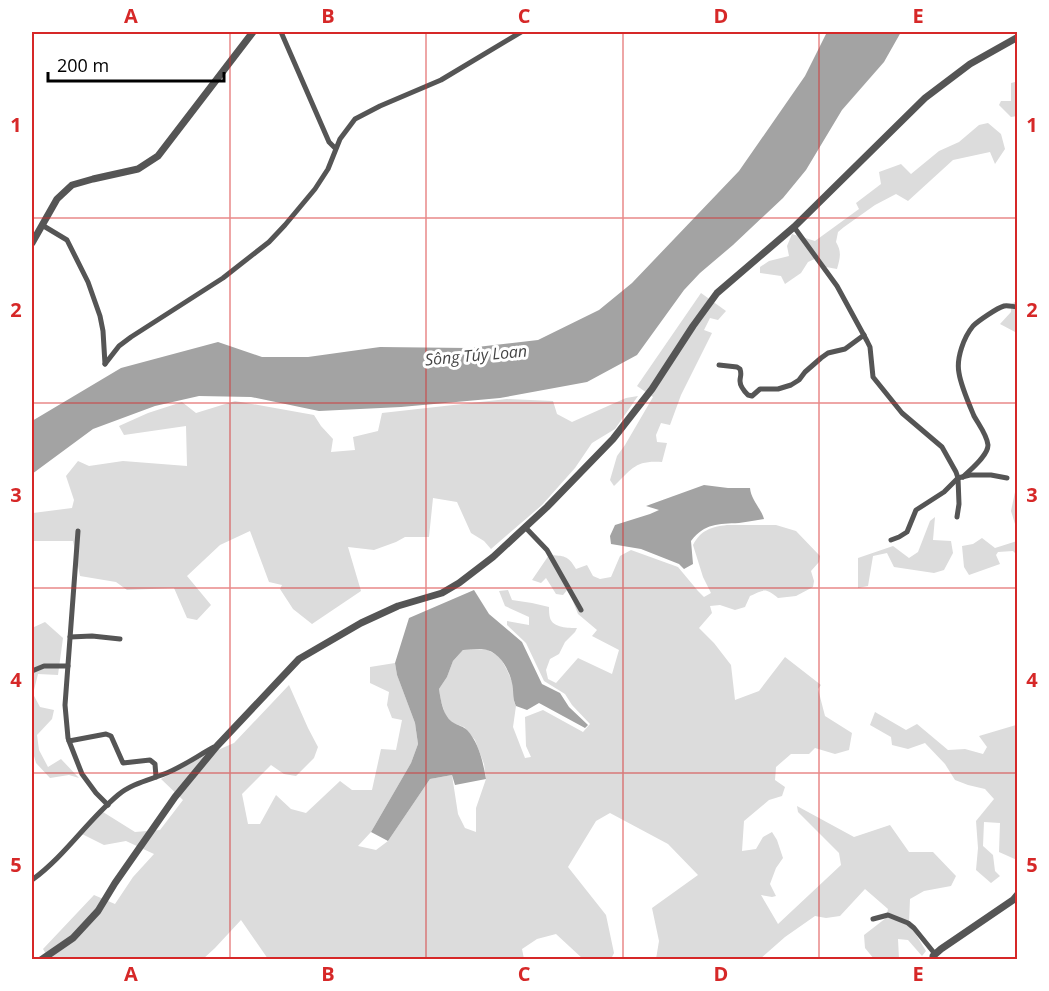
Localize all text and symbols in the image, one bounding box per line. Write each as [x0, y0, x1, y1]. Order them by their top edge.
text: A [124, 2, 138, 29]
text: B [321, 2, 335, 29]
text: C [518, 2, 531, 29]
text: D [714, 2, 728, 29]
text: E [912, 2, 924, 29]
scale bar [48, 45, 224, 83]
text: 200 m [57, 53, 109, 77]
text: 1 [10, 111, 22, 138]
text: 1 [1026, 111, 1038, 138]
text: 2 [10, 296, 22, 323]
text: 2 [1026, 296, 1038, 323]
water label: Sông Túy Loan [424, 340, 528, 370]
text: 3 [10, 481, 22, 508]
text: 3 [1026, 481, 1038, 508]
text: 4 [10, 666, 22, 693]
text: 4 [1026, 666, 1038, 693]
text: 5 [10, 851, 22, 878]
text: 5 [1026, 851, 1038, 878]
text: A [124, 960, 138, 987]
text: B [321, 960, 335, 987]
text: C [518, 960, 531, 987]
text: D [714, 960, 728, 987]
text: E [912, 960, 924, 987]

